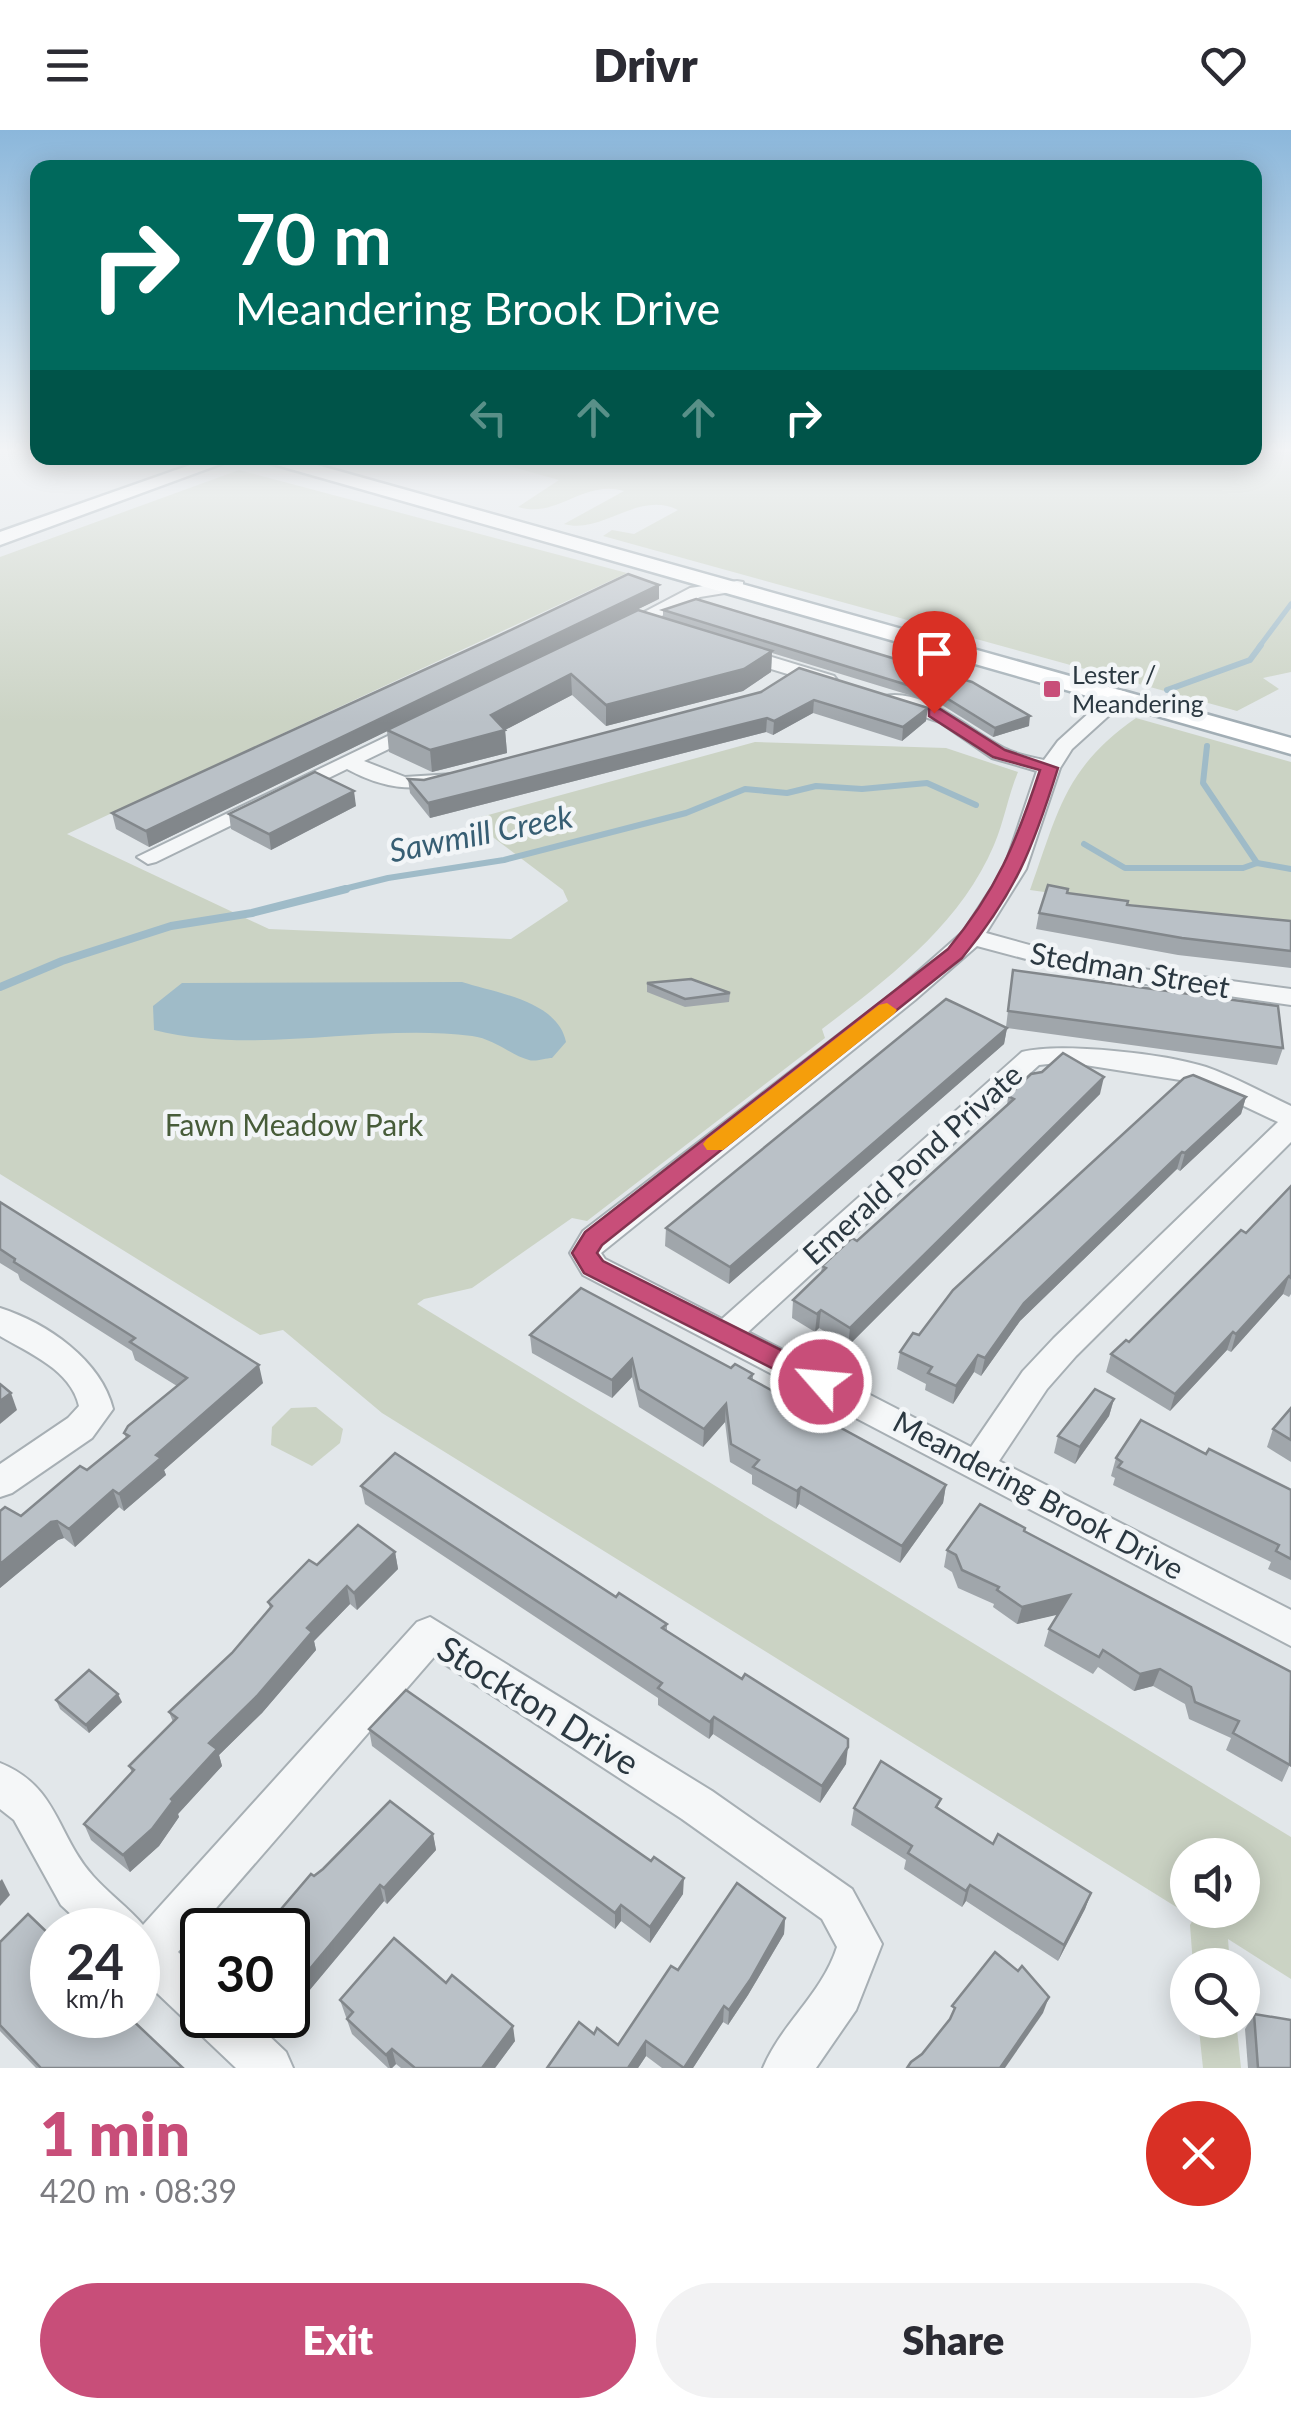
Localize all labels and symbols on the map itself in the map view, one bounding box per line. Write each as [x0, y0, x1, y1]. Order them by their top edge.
pin [892, 611, 977, 714]
place label: Lester / Meandering [1072, 659, 1204, 718]
marker: Lester / Meandering [1041, 678, 1063, 700]
water label: Sawmill Creek [386, 795, 577, 869]
street label: Stedman Street [1028, 934, 1233, 1004]
street label: Emerald Pond Private [795, 1056, 1029, 1271]
park label: Fawn Meadow Park [165, 1106, 424, 1142]
position arrow [769, 1330, 873, 1434]
street label: Meandering Brook Drive [888, 1402, 1190, 1586]
street label: Stockton Drive [431, 1626, 647, 1783]
speed limit sign: 30 [180, 1908, 310, 2038]

